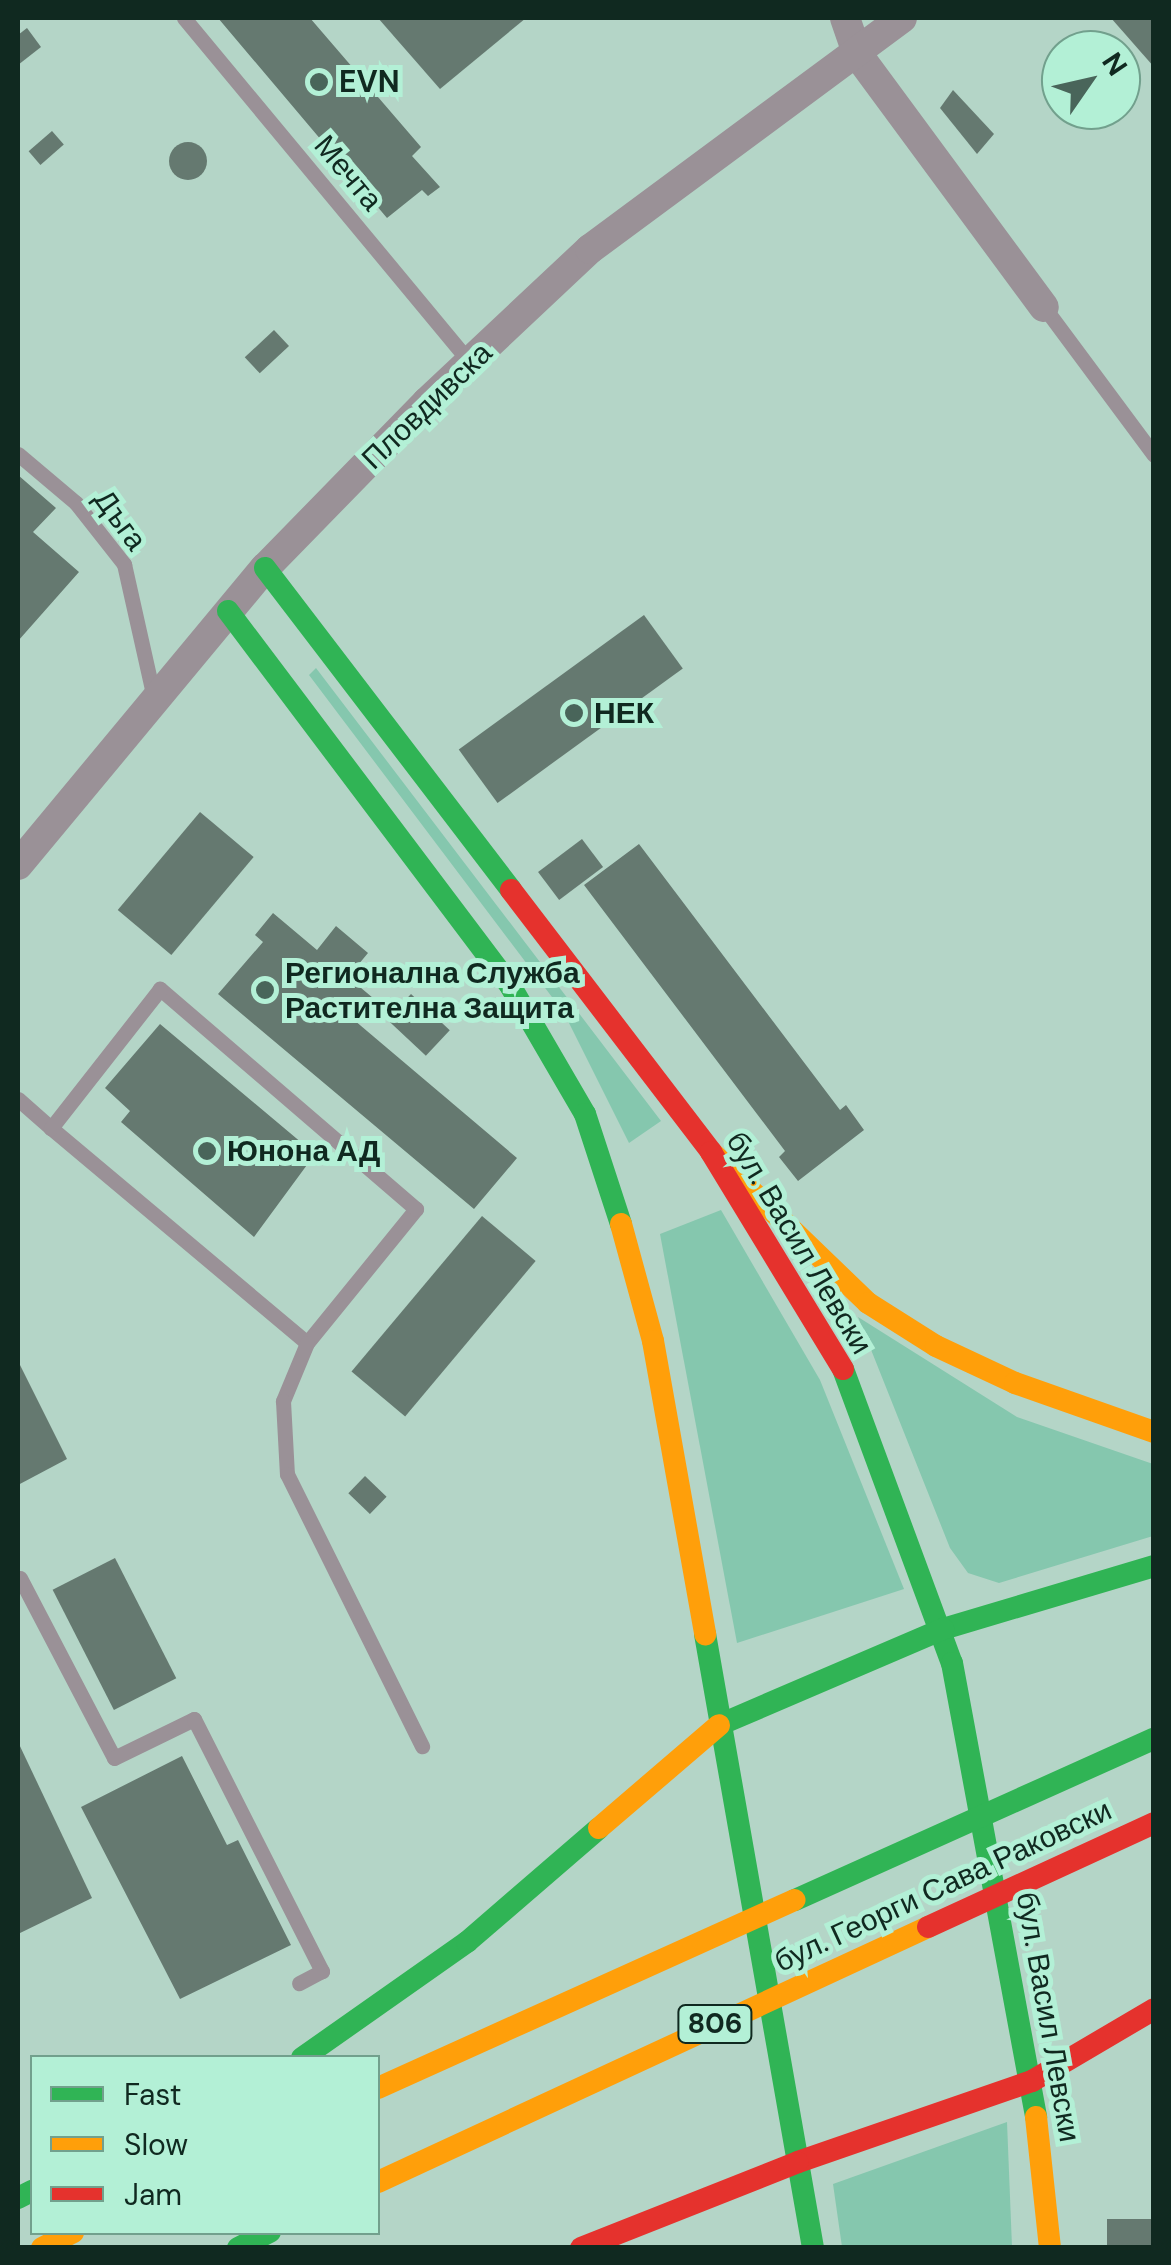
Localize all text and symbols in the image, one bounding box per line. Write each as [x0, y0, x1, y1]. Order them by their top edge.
north arrow [1041, 30, 1141, 130]
text: N [1094, 45, 1136, 83]
place label: EVN [339, 64, 400, 100]
marker: EVN [308, 71, 330, 93]
street label: Мечта [306, 128, 390, 218]
street label: Пловдивска [354, 335, 500, 477]
street label: Дъга [86, 483, 154, 557]
place label: НЕК [594, 695, 654, 731]
marker: НЕК [563, 702, 585, 724]
place label: Регионална Служба Растителна Защита [285, 955, 580, 1026]
marker: Регионална Служба Растителна Защита [254, 979, 276, 1001]
street label: бул. Васил Левски [718, 1125, 880, 1361]
place label: Юнона АД [227, 1133, 380, 1169]
marker: Юнона АД [196, 1140, 218, 1162]
street label: бул. Георги Сава Раковски [769, 1792, 1117, 1980]
street label: бул. Васил Левски [1008, 1889, 1088, 2145]
road number: 806 [675, 2001, 755, 2047]
legend [30, 2055, 380, 2235]
text: Fast [124, 2075, 182, 2114]
text: Slow [124, 2125, 188, 2164]
text: Jam [124, 2175, 182, 2214]

